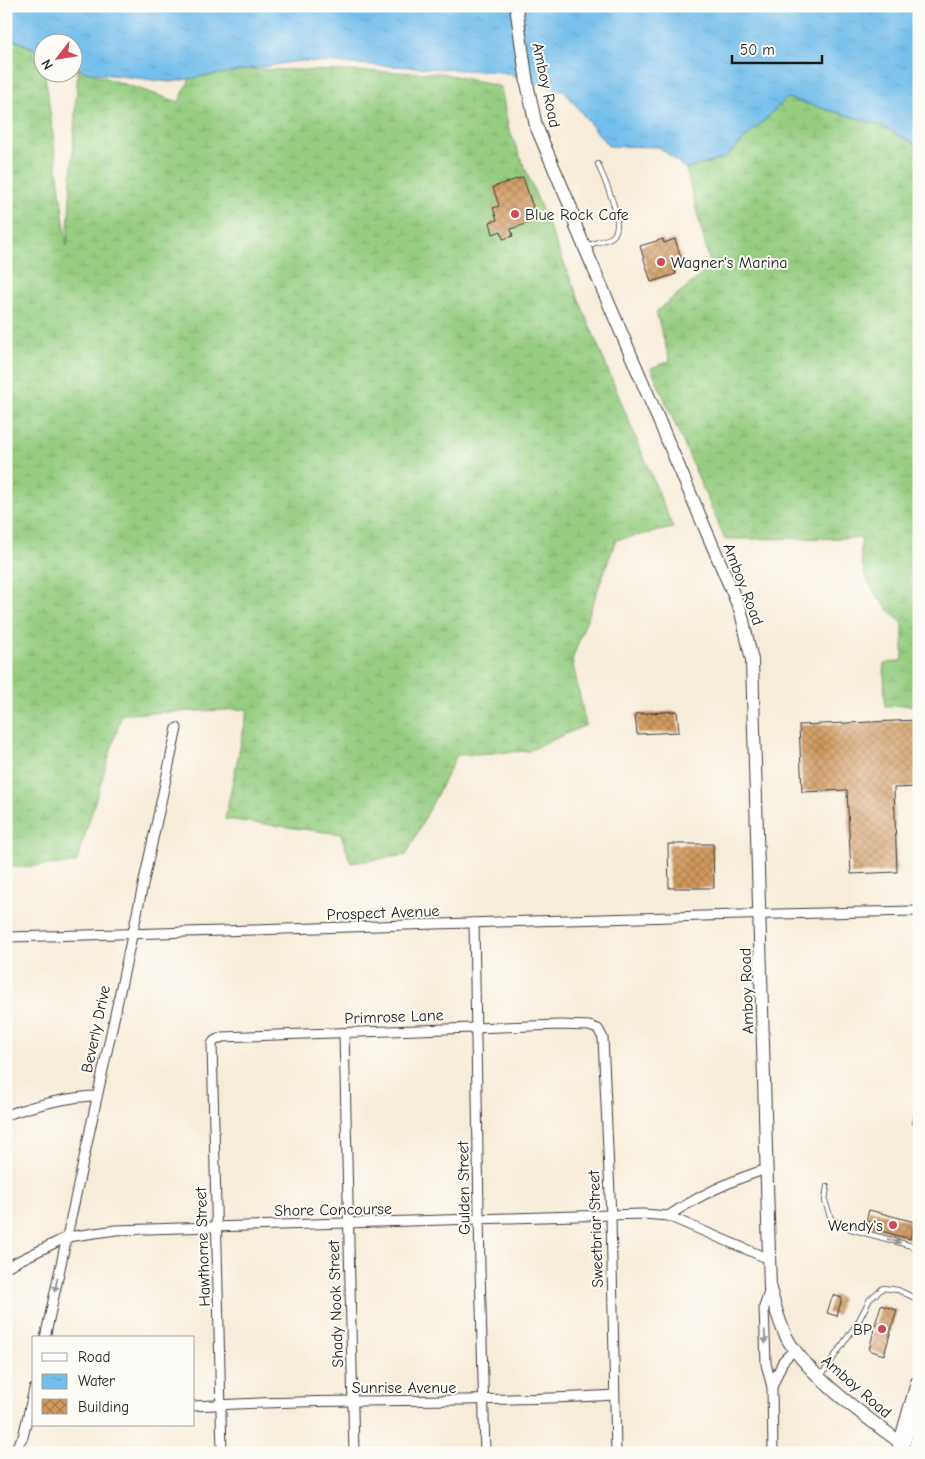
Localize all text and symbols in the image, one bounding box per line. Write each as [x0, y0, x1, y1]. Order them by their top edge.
north arrow [32, 32, 82, 82]
scale bar [732, 32, 822, 64]
street label: Amboy Road [528, 41, 564, 129]
text: 50 m [740, 41, 775, 59]
text: N [38, 56, 57, 73]
place label: Blue Rock Cafe [525, 206, 629, 224]
marker: Blue Rock Cafe [509, 208, 521, 220]
place label: Wagner's Marina [671, 254, 788, 272]
marker: Wagner's Marina [655, 256, 667, 268]
street label: Amboy Road [719, 541, 767, 628]
street label: Prospect Avenue [326, 902, 440, 924]
street label: Amboy Road [736, 947, 758, 1035]
street label: Beverly Drive [78, 984, 114, 1075]
street label: Primrose Lane [344, 1006, 444, 1028]
street label: Gulden Street [454, 1140, 474, 1235]
street label: Sweetbriar Street [585, 1170, 607, 1288]
street label: Hawthorne Street [192, 1186, 214, 1307]
street label: Shore Concourse [274, 1200, 392, 1220]
place label: Wendy's [828, 1217, 883, 1235]
marker: Wendy's [887, 1219, 899, 1231]
one-way arrow [886, 1238, 901, 1246]
street label: Shady Nook Street [325, 1240, 347, 1368]
one-way arrow [52, 1277, 60, 1293]
place label: BP [853, 1321, 872, 1339]
marker: BP [876, 1323, 888, 1335]
one-way arrow [761, 1329, 769, 1345]
legend [32, 1336, 195, 1426]
text: Road [78, 1348, 110, 1366]
street label: Amboy Road [818, 1352, 895, 1422]
text: Water [78, 1372, 115, 1390]
street label: Sunrise Avenue [352, 1379, 456, 1397]
text: Building [78, 1398, 129, 1416]

